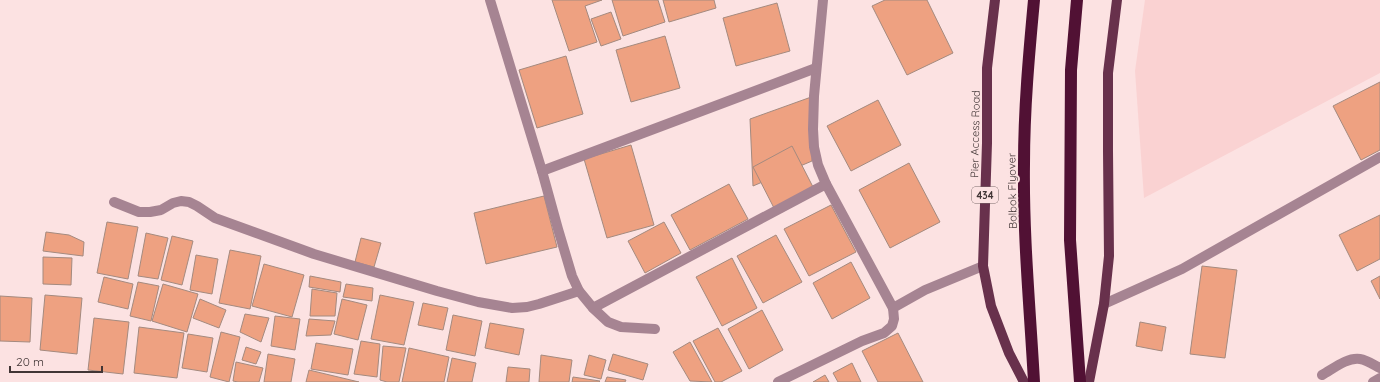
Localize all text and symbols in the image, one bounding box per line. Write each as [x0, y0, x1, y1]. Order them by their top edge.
street label: Pier Access Road [967, 90, 983, 178]
street label: Bolbok Flyover [1004, 152, 1020, 229]
road number: 434 [972, 187, 998, 203]
scale bar [10, 348, 102, 374]
text: 20 m [16, 354, 44, 369]

